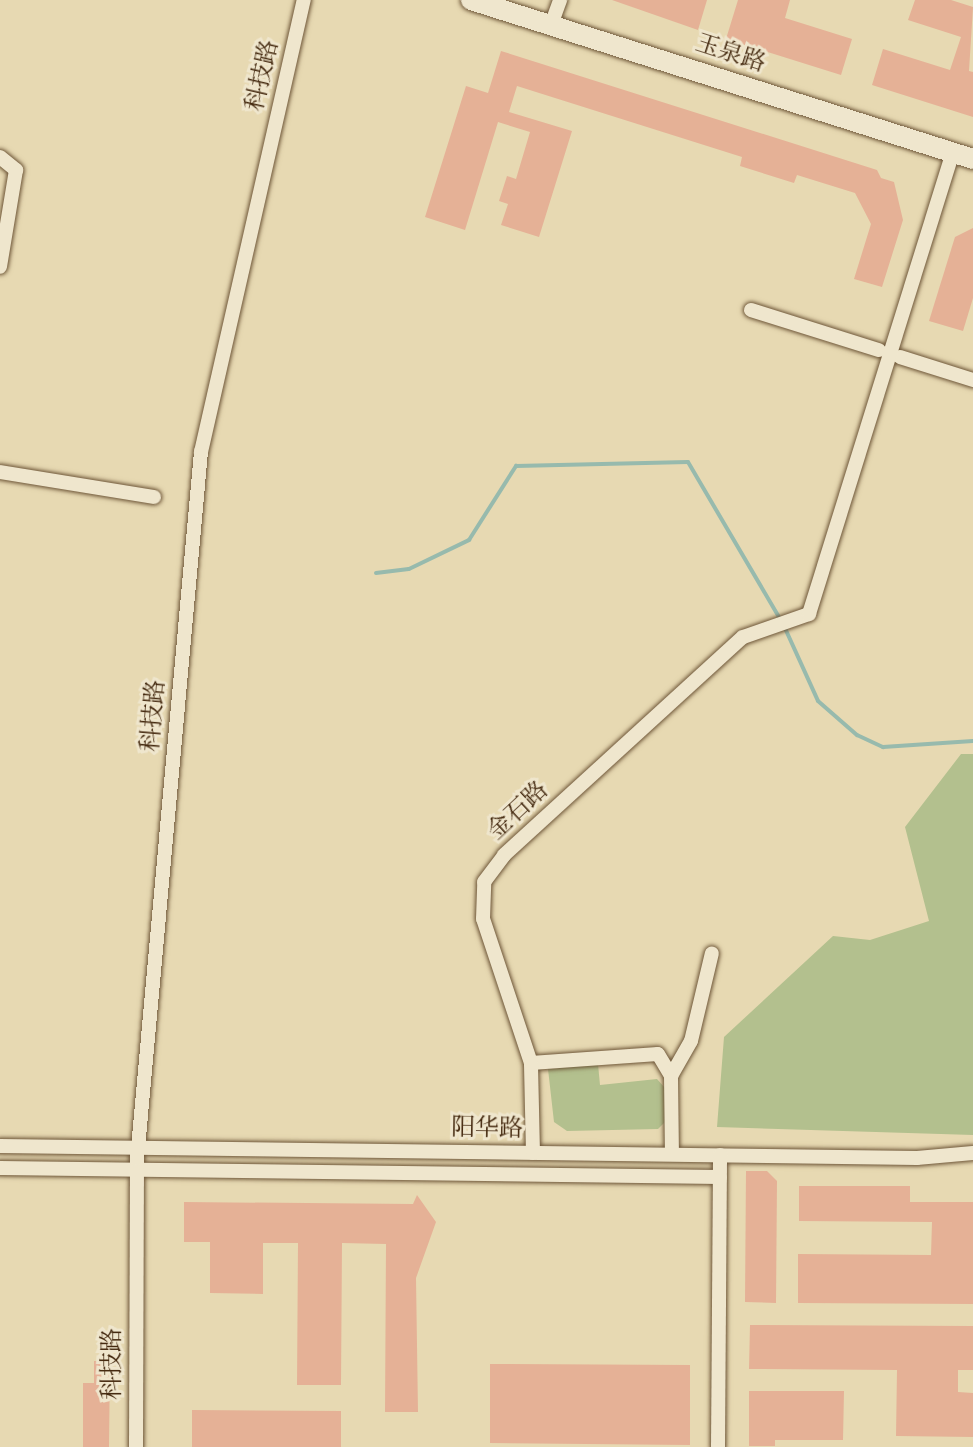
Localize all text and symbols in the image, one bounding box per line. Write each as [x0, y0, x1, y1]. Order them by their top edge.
street label: 玉泉路 [691, 30, 769, 80]
street label: 科技路 [242, 38, 286, 114]
street label: 科技路 [138, 679, 172, 753]
street label: 金石路 [483, 777, 555, 847]
street label: 阳华路 [451, 1115, 523, 1145]
street label: 科技路 [100, 1328, 128, 1400]

